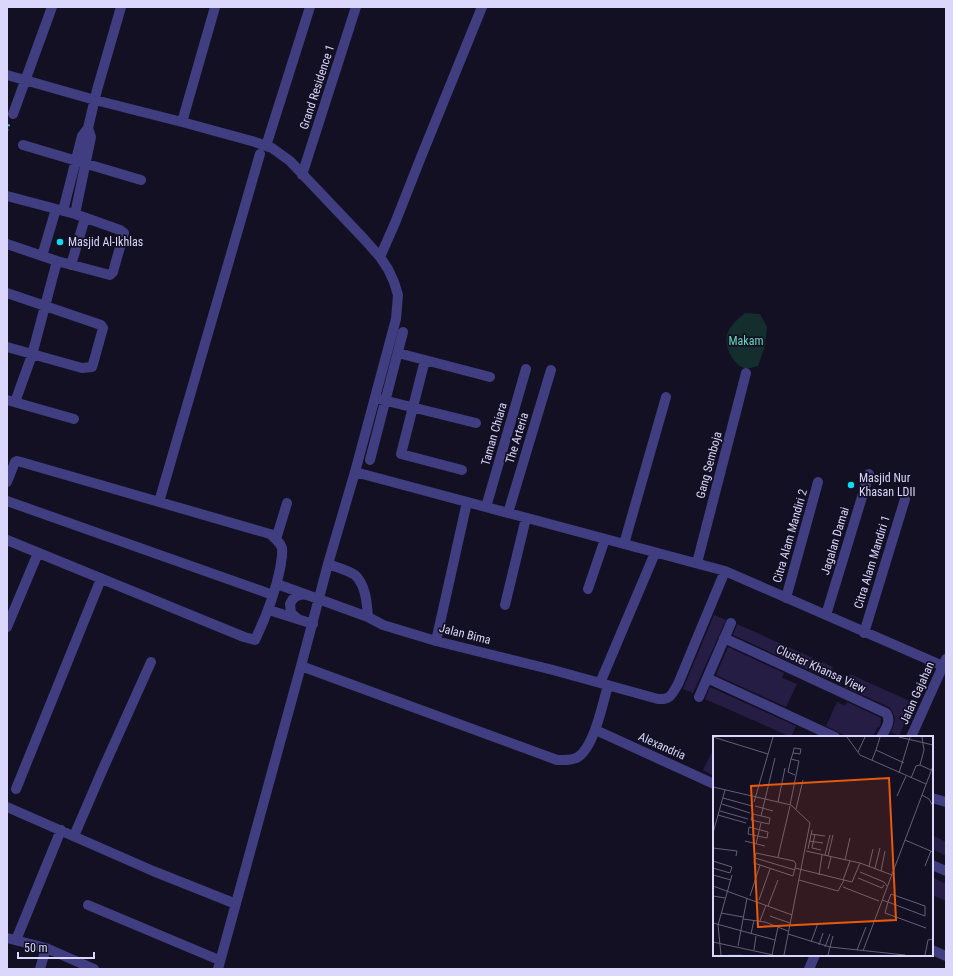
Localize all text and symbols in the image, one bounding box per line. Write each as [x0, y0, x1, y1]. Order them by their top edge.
street label: Grand Residence 1 [297, 43, 337, 131]
place label: Masjid Al-Ikhlas [68, 235, 143, 249]
marker: Masjid Al-Ikhlas [55, 237, 65, 247]
park label: Makam [728, 334, 764, 348]
street label: Taman Chiara [478, 401, 510, 467]
street label: The Arteria [503, 411, 531, 465]
street label: Gang Semboja [693, 430, 725, 500]
place label: Masjid Nur Khasan LDII [859, 471, 915, 499]
marker: Masjid Nur Khasan LDII [846, 480, 856, 490]
street label: Citra Alam Mandiri 2 [770, 488, 810, 584]
street label: Jagalan Damai [818, 505, 852, 577]
street label: Citra Alam Mandiri 1 [851, 514, 893, 610]
street label: Jalan Bima [438, 621, 493, 647]
street label: Cluster Khansa View [774, 642, 868, 696]
street label: Jalan Gajahan [897, 659, 937, 727]
street label: Alexandria [636, 729, 688, 763]
inset map [713, 736, 933, 956]
scale bar [18, 934, 94, 960]
text: 50 m [24, 941, 48, 955]

